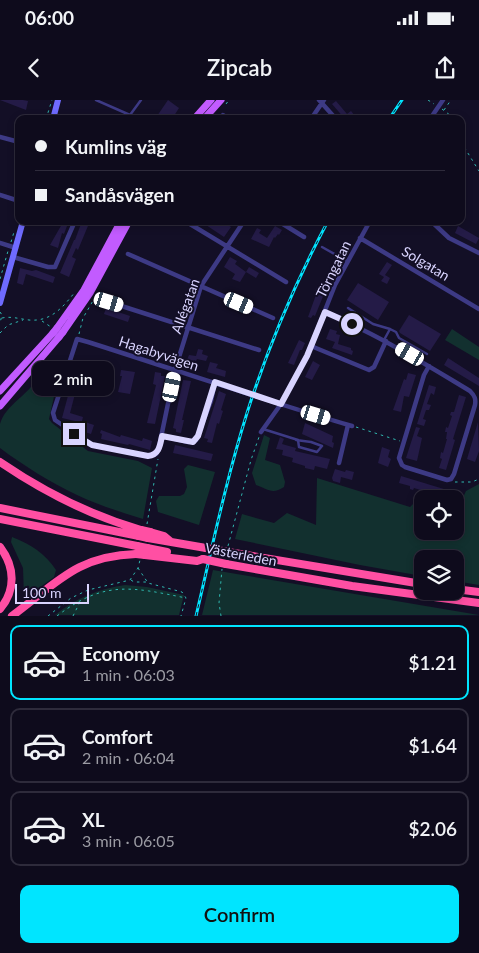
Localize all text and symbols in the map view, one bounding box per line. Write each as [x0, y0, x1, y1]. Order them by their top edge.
text: 06:00 [25, 6, 74, 29]
icon: back [20, 54, 48, 82]
text: Zipcab [207, 54, 272, 81]
icon: share [431, 54, 459, 82]
text: Kumlins väg [65, 135, 166, 158]
text: Sandåsvägen [65, 183, 174, 206]
street label: Törngatan [312, 238, 354, 300]
street label: Solgatan [399, 242, 453, 284]
street label: Allégatan [167, 276, 203, 336]
car [92, 290, 125, 314]
car [222, 290, 255, 316]
route start [341, 313, 363, 335]
street label: Hagabyvägen [117, 332, 201, 374]
car [393, 340, 426, 368]
callout: 2 min [33, 362, 115, 396]
text: 2 min [53, 369, 93, 388]
car [161, 371, 182, 403]
car [299, 403, 332, 427]
route end [63, 423, 85, 445]
map controls [414, 490, 464, 600]
button: locate [414, 490, 464, 540]
street label: Västerleden [204, 539, 278, 569]
button: layers [414, 550, 464, 600]
scale bar [15, 580, 89, 604]
text: 100 m [22, 584, 61, 601]
icon: car [22, 640, 67, 685]
text: Economy [82, 642, 160, 665]
text: $1.21 [408, 651, 457, 674]
text: 1 min · 06:03 [82, 665, 175, 684]
icon: car [22, 723, 67, 768]
text: Comfort [82, 725, 153, 748]
text: $1.64 [408, 734, 457, 757]
text: 2 min · 06:04 [82, 748, 175, 767]
icon: car [22, 806, 67, 851]
text: XL [82, 808, 105, 831]
text: $2.06 [408, 817, 457, 840]
text: 3 min · 06:05 [82, 831, 175, 850]
button: Confirm [20, 885, 459, 943]

